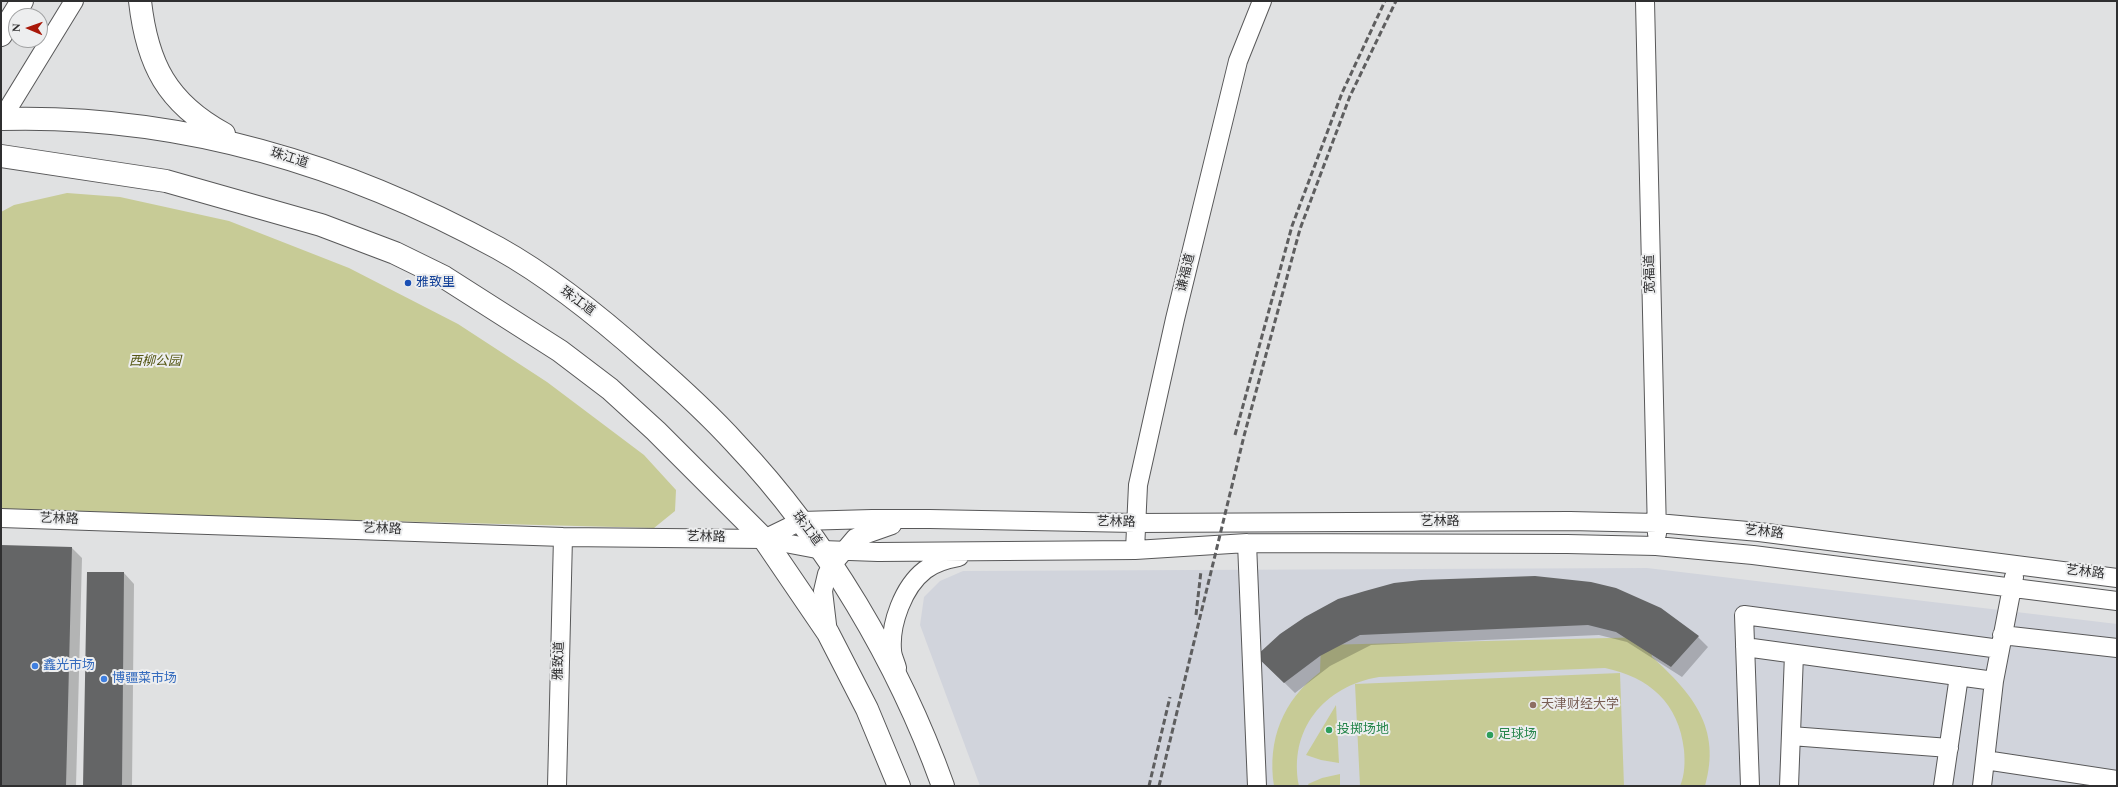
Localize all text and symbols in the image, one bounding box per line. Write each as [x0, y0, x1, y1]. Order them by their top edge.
north arrow [8, 8, 48, 48]
text: N [8, 23, 25, 32]
street label: 珠江道 [268, 146, 310, 172]
street label: 谦福道 [1175, 252, 1199, 294]
street label: 宽福道 [1643, 254, 1659, 294]
place label: 雅致里 [416, 275, 455, 291]
marker: 雅致里 [403, 278, 413, 288]
street label: 珠江道 [557, 284, 597, 320]
park label: 西柳公园 [129, 354, 181, 370]
street label: 珠江道 [788, 509, 824, 549]
street label: 艺林路 [39, 512, 79, 528]
street label: 艺林路 [1421, 514, 1459, 530]
street label: 艺林路 [1096, 515, 1136, 531]
street label: 艺林路 [362, 522, 402, 538]
street label: 艺林路 [1744, 523, 1784, 543]
street label: 艺林路 [686, 530, 726, 546]
street label: 艺林路 [2065, 563, 2105, 583]
street label: 雅致道 [552, 641, 568, 681]
place label: 鑫光市场 [43, 658, 95, 674]
marker: 鑫光市场 [30, 661, 40, 671]
place label: 博疆菜市场 [112, 671, 177, 687]
marker: 博疆菜市场 [99, 674, 109, 684]
place label: 天津财经大学 [1541, 697, 1619, 713]
marker: 天津财经大学 [1528, 700, 1538, 710]
place label: 投掷场地 [1337, 722, 1389, 738]
marker: 投掷场地 [1324, 725, 1334, 735]
place label: 足球场 [1498, 727, 1537, 743]
marker: 足球场 [1485, 730, 1495, 740]

